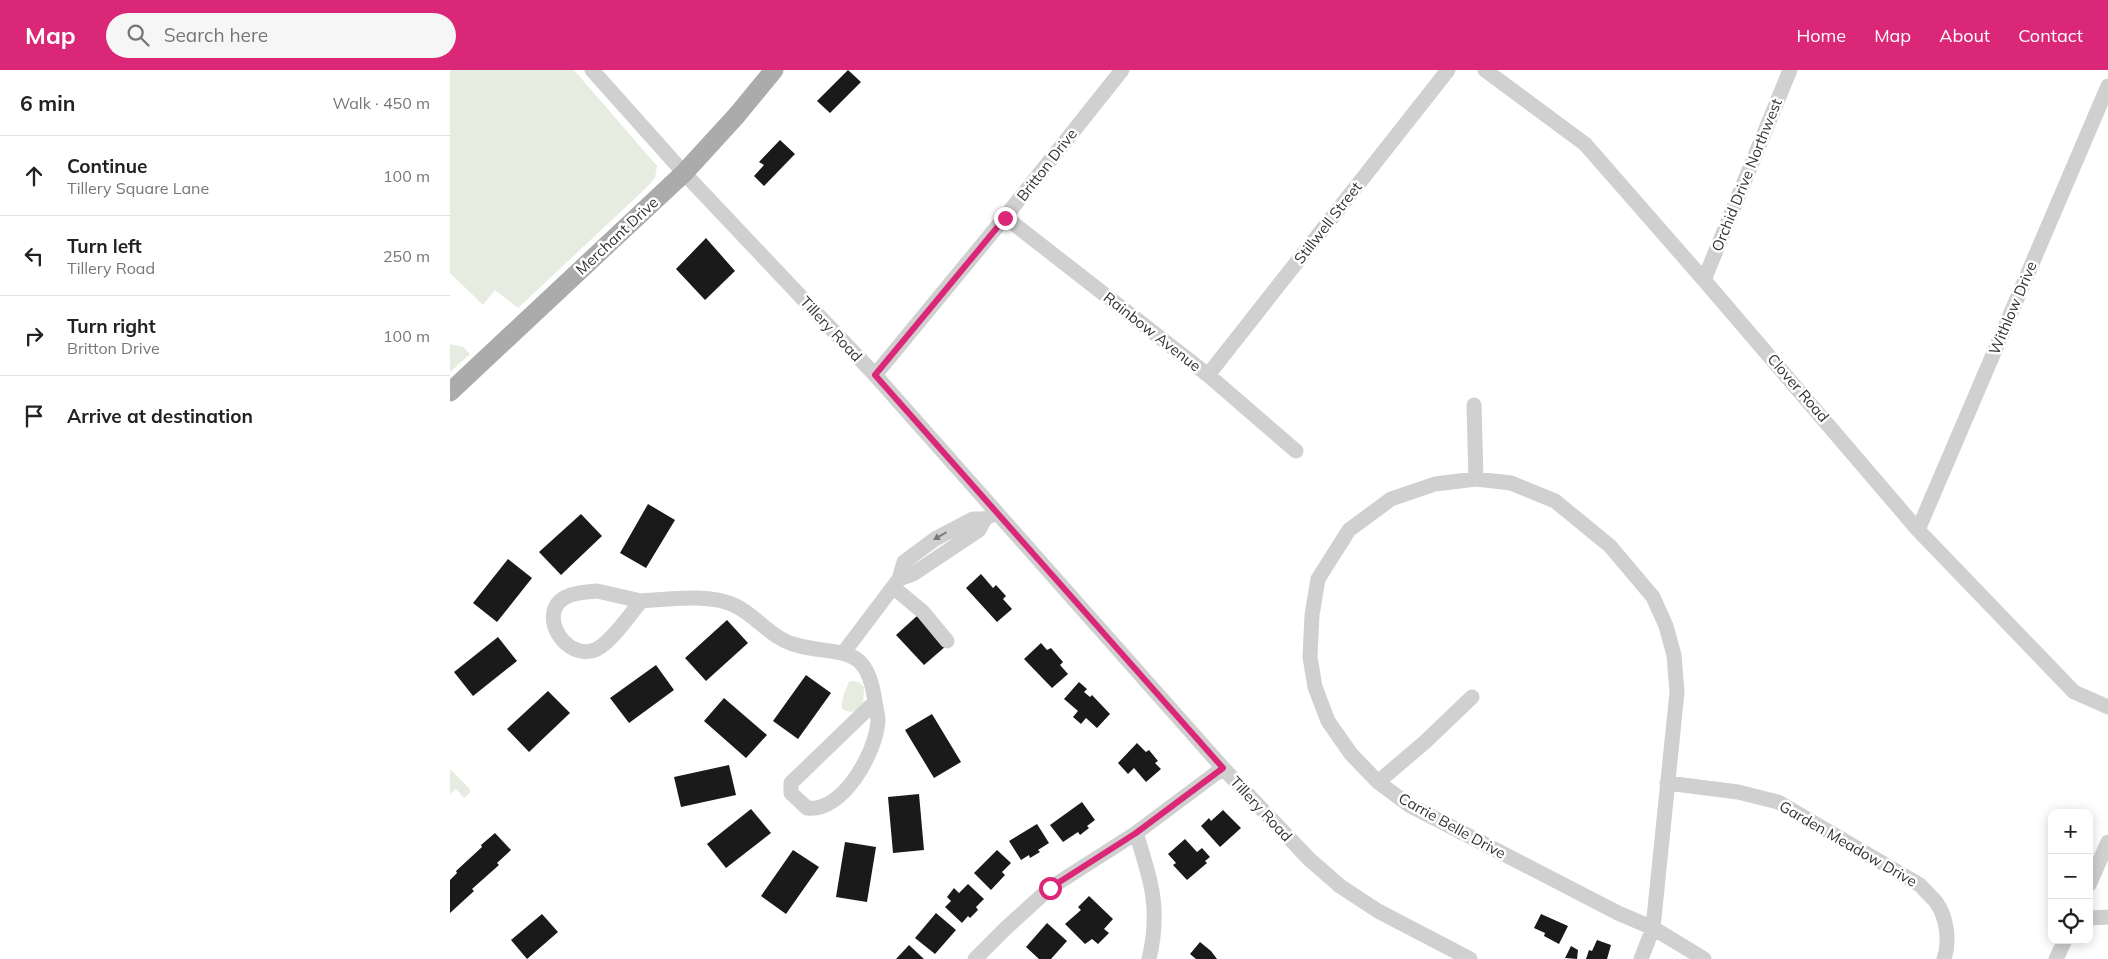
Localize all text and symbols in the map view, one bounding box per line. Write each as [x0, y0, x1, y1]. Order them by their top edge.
search box [106, 13, 456, 58]
text: Map [25, 20, 76, 50]
icon: search [124, 21, 152, 49]
text: Search here [164, 23, 268, 47]
text: Home [1796, 24, 1846, 47]
text: Map [1874, 24, 1911, 47]
text: About [1939, 24, 1990, 47]
text: Contact [2018, 24, 2083, 47]
text: 6 min [20, 90, 75, 116]
text: Walk · 450 m [332, 93, 430, 113]
street label: Orchid Drive Northwest [1707, 96, 1786, 254]
street label: Britton Drive [1012, 125, 1081, 205]
text: Continue [67, 154, 147, 178]
icon: ahead [20, 162, 48, 190]
text: 100 m [383, 166, 430, 186]
text: Tillery Square Lane [67, 178, 209, 198]
street label: Stillwell Street [1290, 178, 1366, 268]
street label: Merchant Drive [571, 193, 662, 279]
route end [994, 207, 1017, 230]
text: Turn left [67, 234, 142, 258]
icon: left [20, 242, 48, 270]
text: 250 m [383, 246, 430, 266]
text: Tillery Road [67, 258, 155, 278]
street label: Withlow Drive [1984, 258, 2041, 357]
street label: Rainbow Avenue [1100, 288, 1205, 376]
street label: Tillery Road [796, 292, 866, 365]
text: Turn right [67, 314, 156, 338]
icon: right [20, 322, 48, 350]
text: 100 m [383, 326, 430, 346]
text: Britton Drive [67, 338, 160, 358]
street label: Clover Road [1764, 350, 1833, 426]
icon: arrive [20, 402, 48, 430]
text: Arrive at destination [67, 404, 253, 428]
one-way arrow [934, 532, 947, 541]
street label: Tillery Road [1226, 772, 1296, 845]
street label: Carrie Belle Drive [1395, 788, 1509, 863]
street label: Garden Meadow Drive [1776, 796, 1920, 891]
map controls [2048, 809, 2093, 944]
button: + [2048, 809, 2093, 854]
button: − [2048, 854, 2093, 899]
route start [1039, 877, 1062, 900]
button: locate [2048, 899, 2093, 944]

